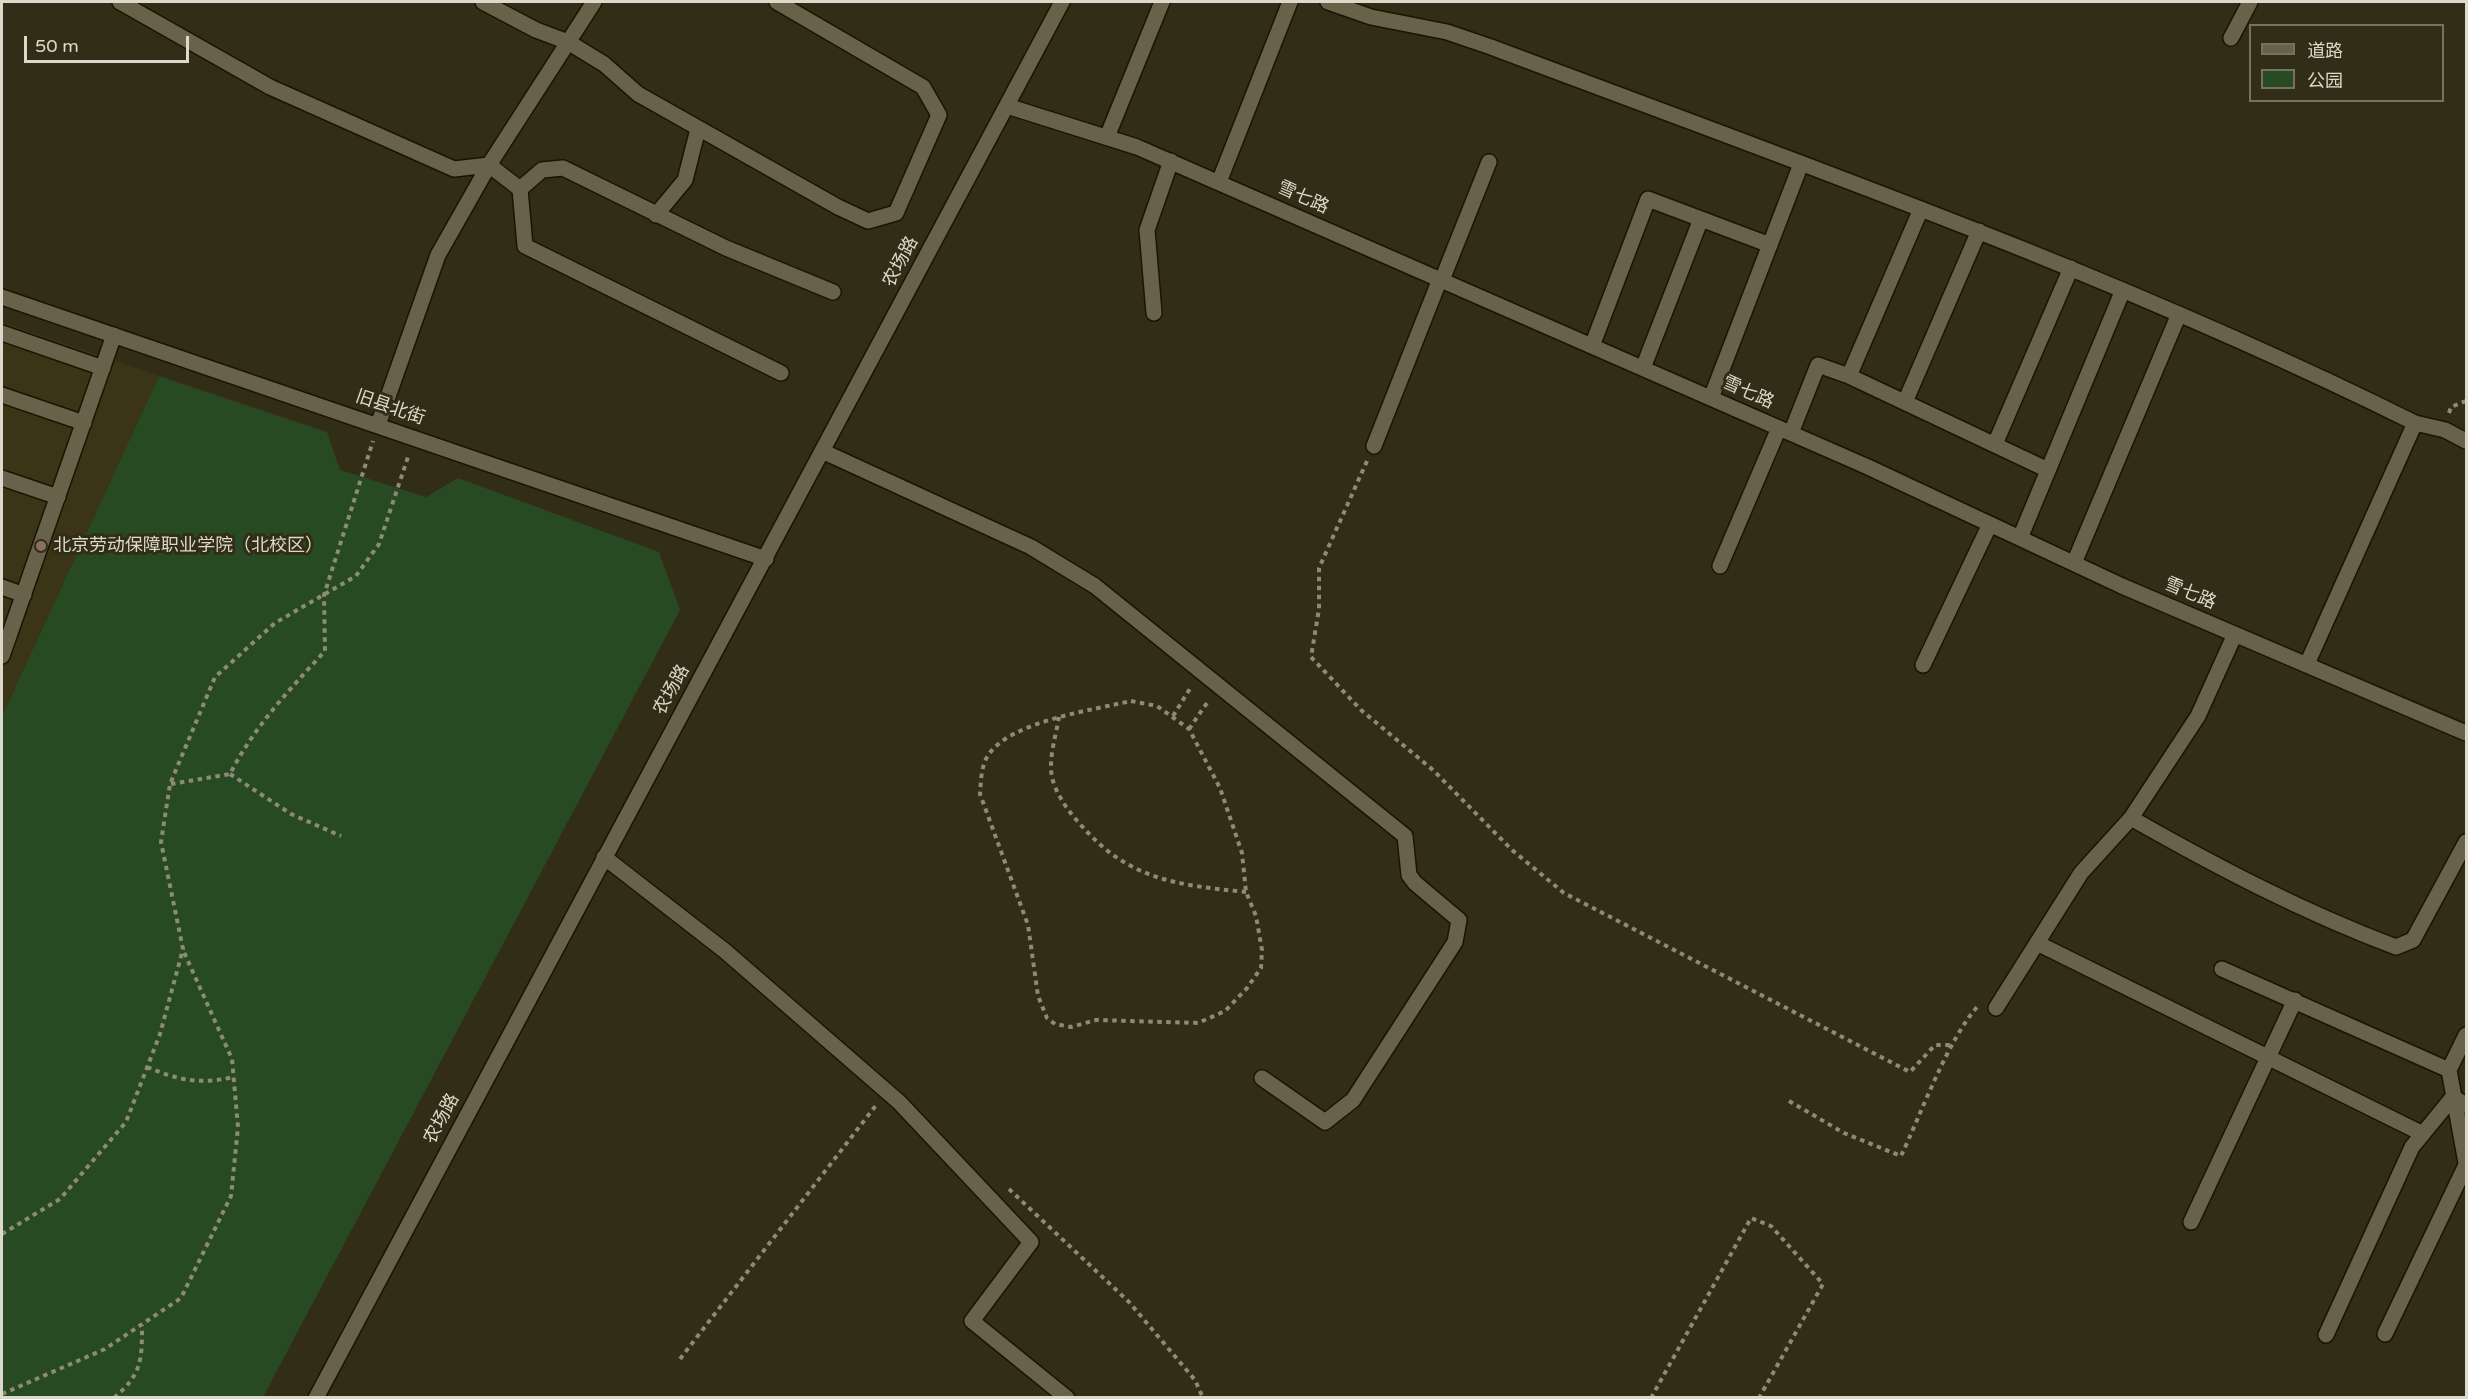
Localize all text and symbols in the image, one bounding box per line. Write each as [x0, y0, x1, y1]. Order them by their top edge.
scale bar [27, 24, 192, 62]
legend [2249, 24, 2444, 102]
text: 50 m [35, 35, 79, 57]
text: 道路 [2307, 40, 2343, 62]
text: 公园 [2307, 70, 2343, 92]
street label: 雪七路 [1274, 177, 1332, 219]
street label: 农场路 [879, 233, 923, 291]
street label: 雪七路 [1719, 372, 1777, 414]
street label: 旧县北街 [352, 386, 428, 430]
place label: 北京劳动保障职业学院（北校区） [53, 535, 323, 557]
marker: 北京劳动保障职业学院（北校区） [34, 539, 48, 553]
street label: 雪七路 [2161, 574, 2219, 614]
street label: 农场路 [649, 661, 695, 719]
street label: 农场路 [420, 1090, 464, 1148]

